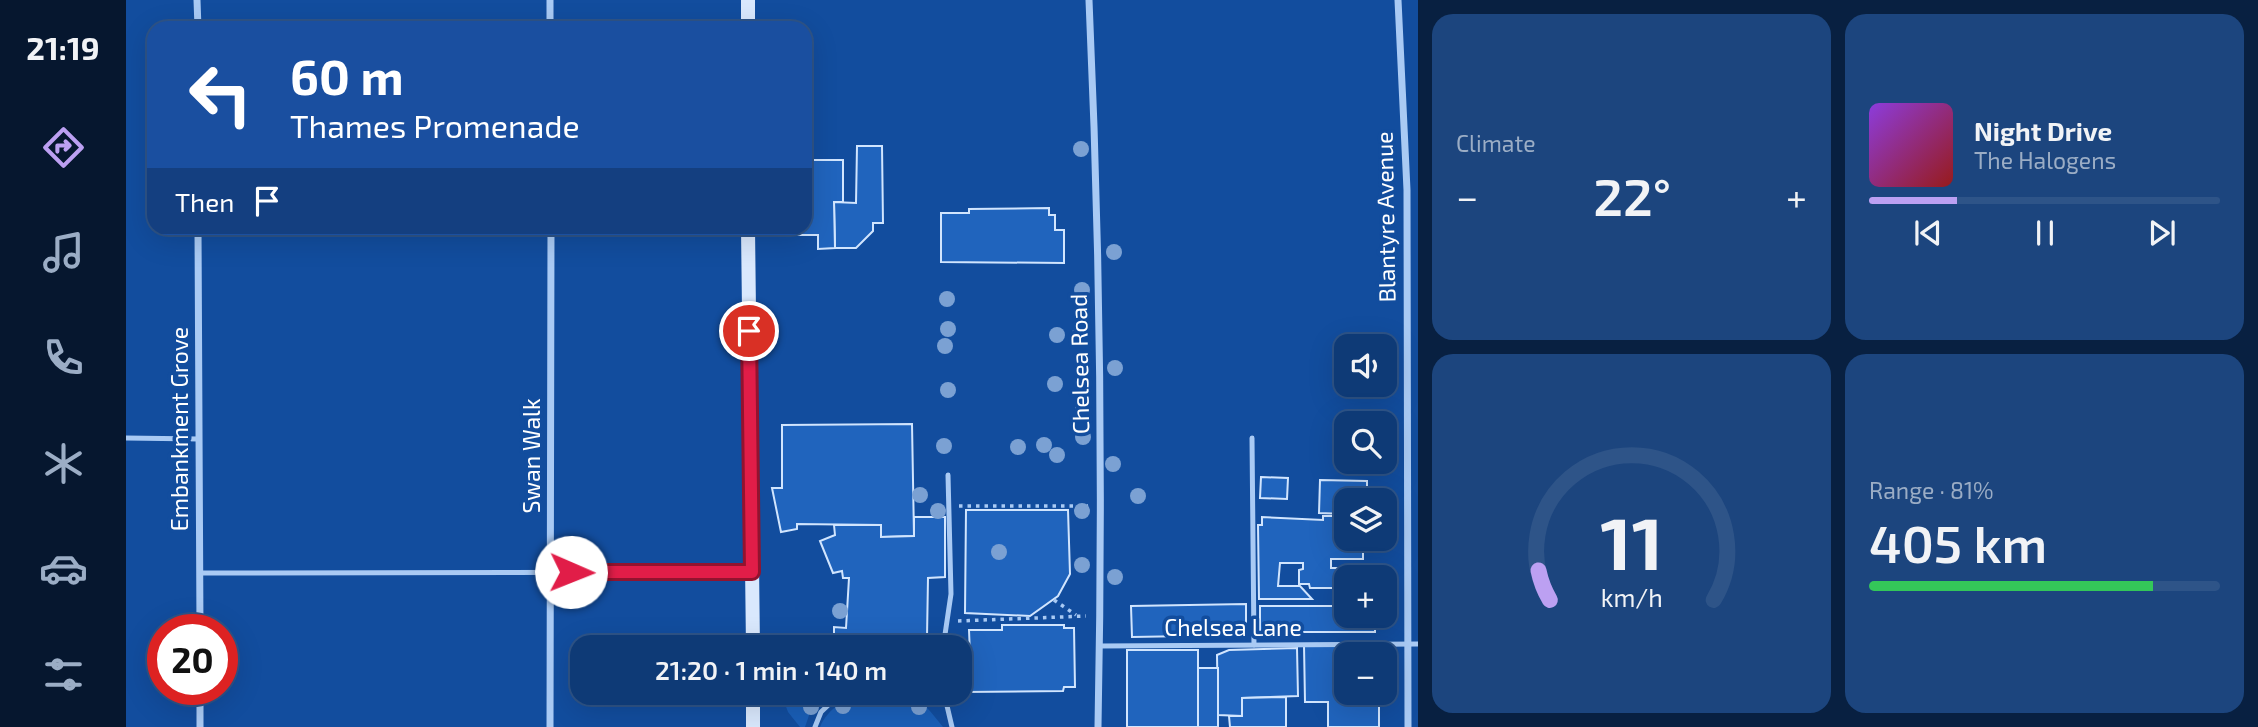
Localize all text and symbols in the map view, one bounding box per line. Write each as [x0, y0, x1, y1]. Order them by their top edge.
text: 21:19 [26, 28, 100, 66]
text: 60 m [290, 46, 404, 105]
icon: left [175, 49, 266, 140]
text: Thames Promenade [290, 106, 580, 144]
text: Night Drive [1974, 115, 2112, 146]
icon: directions [39, 123, 88, 172]
text: Climate [1456, 129, 1536, 157]
street label: Blantyre Avenue [1370, 131, 1400, 303]
text: The Halogens [1974, 146, 2116, 174]
text: 22° [1593, 164, 1671, 226]
text: − [1456, 173, 1478, 219]
text: + [1786, 173, 1807, 219]
icon: arrive [248, 182, 286, 220]
text: Then [175, 186, 234, 217]
icon: previous [1909, 214, 1947, 252]
icon: pause [2026, 214, 2064, 252]
icon: next [2143, 214, 2181, 252]
icon: music [39, 228, 88, 277]
street label: Chelsea Road [1064, 294, 1094, 434]
pin [719, 301, 779, 361]
icon: arrive [730, 312, 768, 350]
street label: Embankment Grove [165, 327, 193, 531]
icon: phone [39, 333, 88, 382]
map controls [1334, 334, 1397, 705]
button: sound [1334, 334, 1397, 397]
street label: Swan Walk [517, 398, 545, 514]
button: search [1334, 411, 1397, 474]
icon: climate [39, 439, 88, 488]
text: Range · 81% [1869, 476, 1994, 504]
button: layers [1334, 488, 1397, 551]
text: 11 [1600, 497, 1663, 585]
text: 405 km [1869, 511, 2047, 573]
position arrow [534, 535, 608, 609]
icon: car [39, 544, 88, 593]
button: + [1334, 565, 1397, 628]
text: km/h [1600, 581, 1663, 611]
street label: Chelsea Lane [1164, 613, 1302, 641]
speed limit sign: 20 [147, 614, 238, 705]
button: − [1334, 642, 1397, 705]
icon: filters [39, 650, 88, 699]
text: 21:20 · 1 min · 140 m [655, 654, 887, 685]

